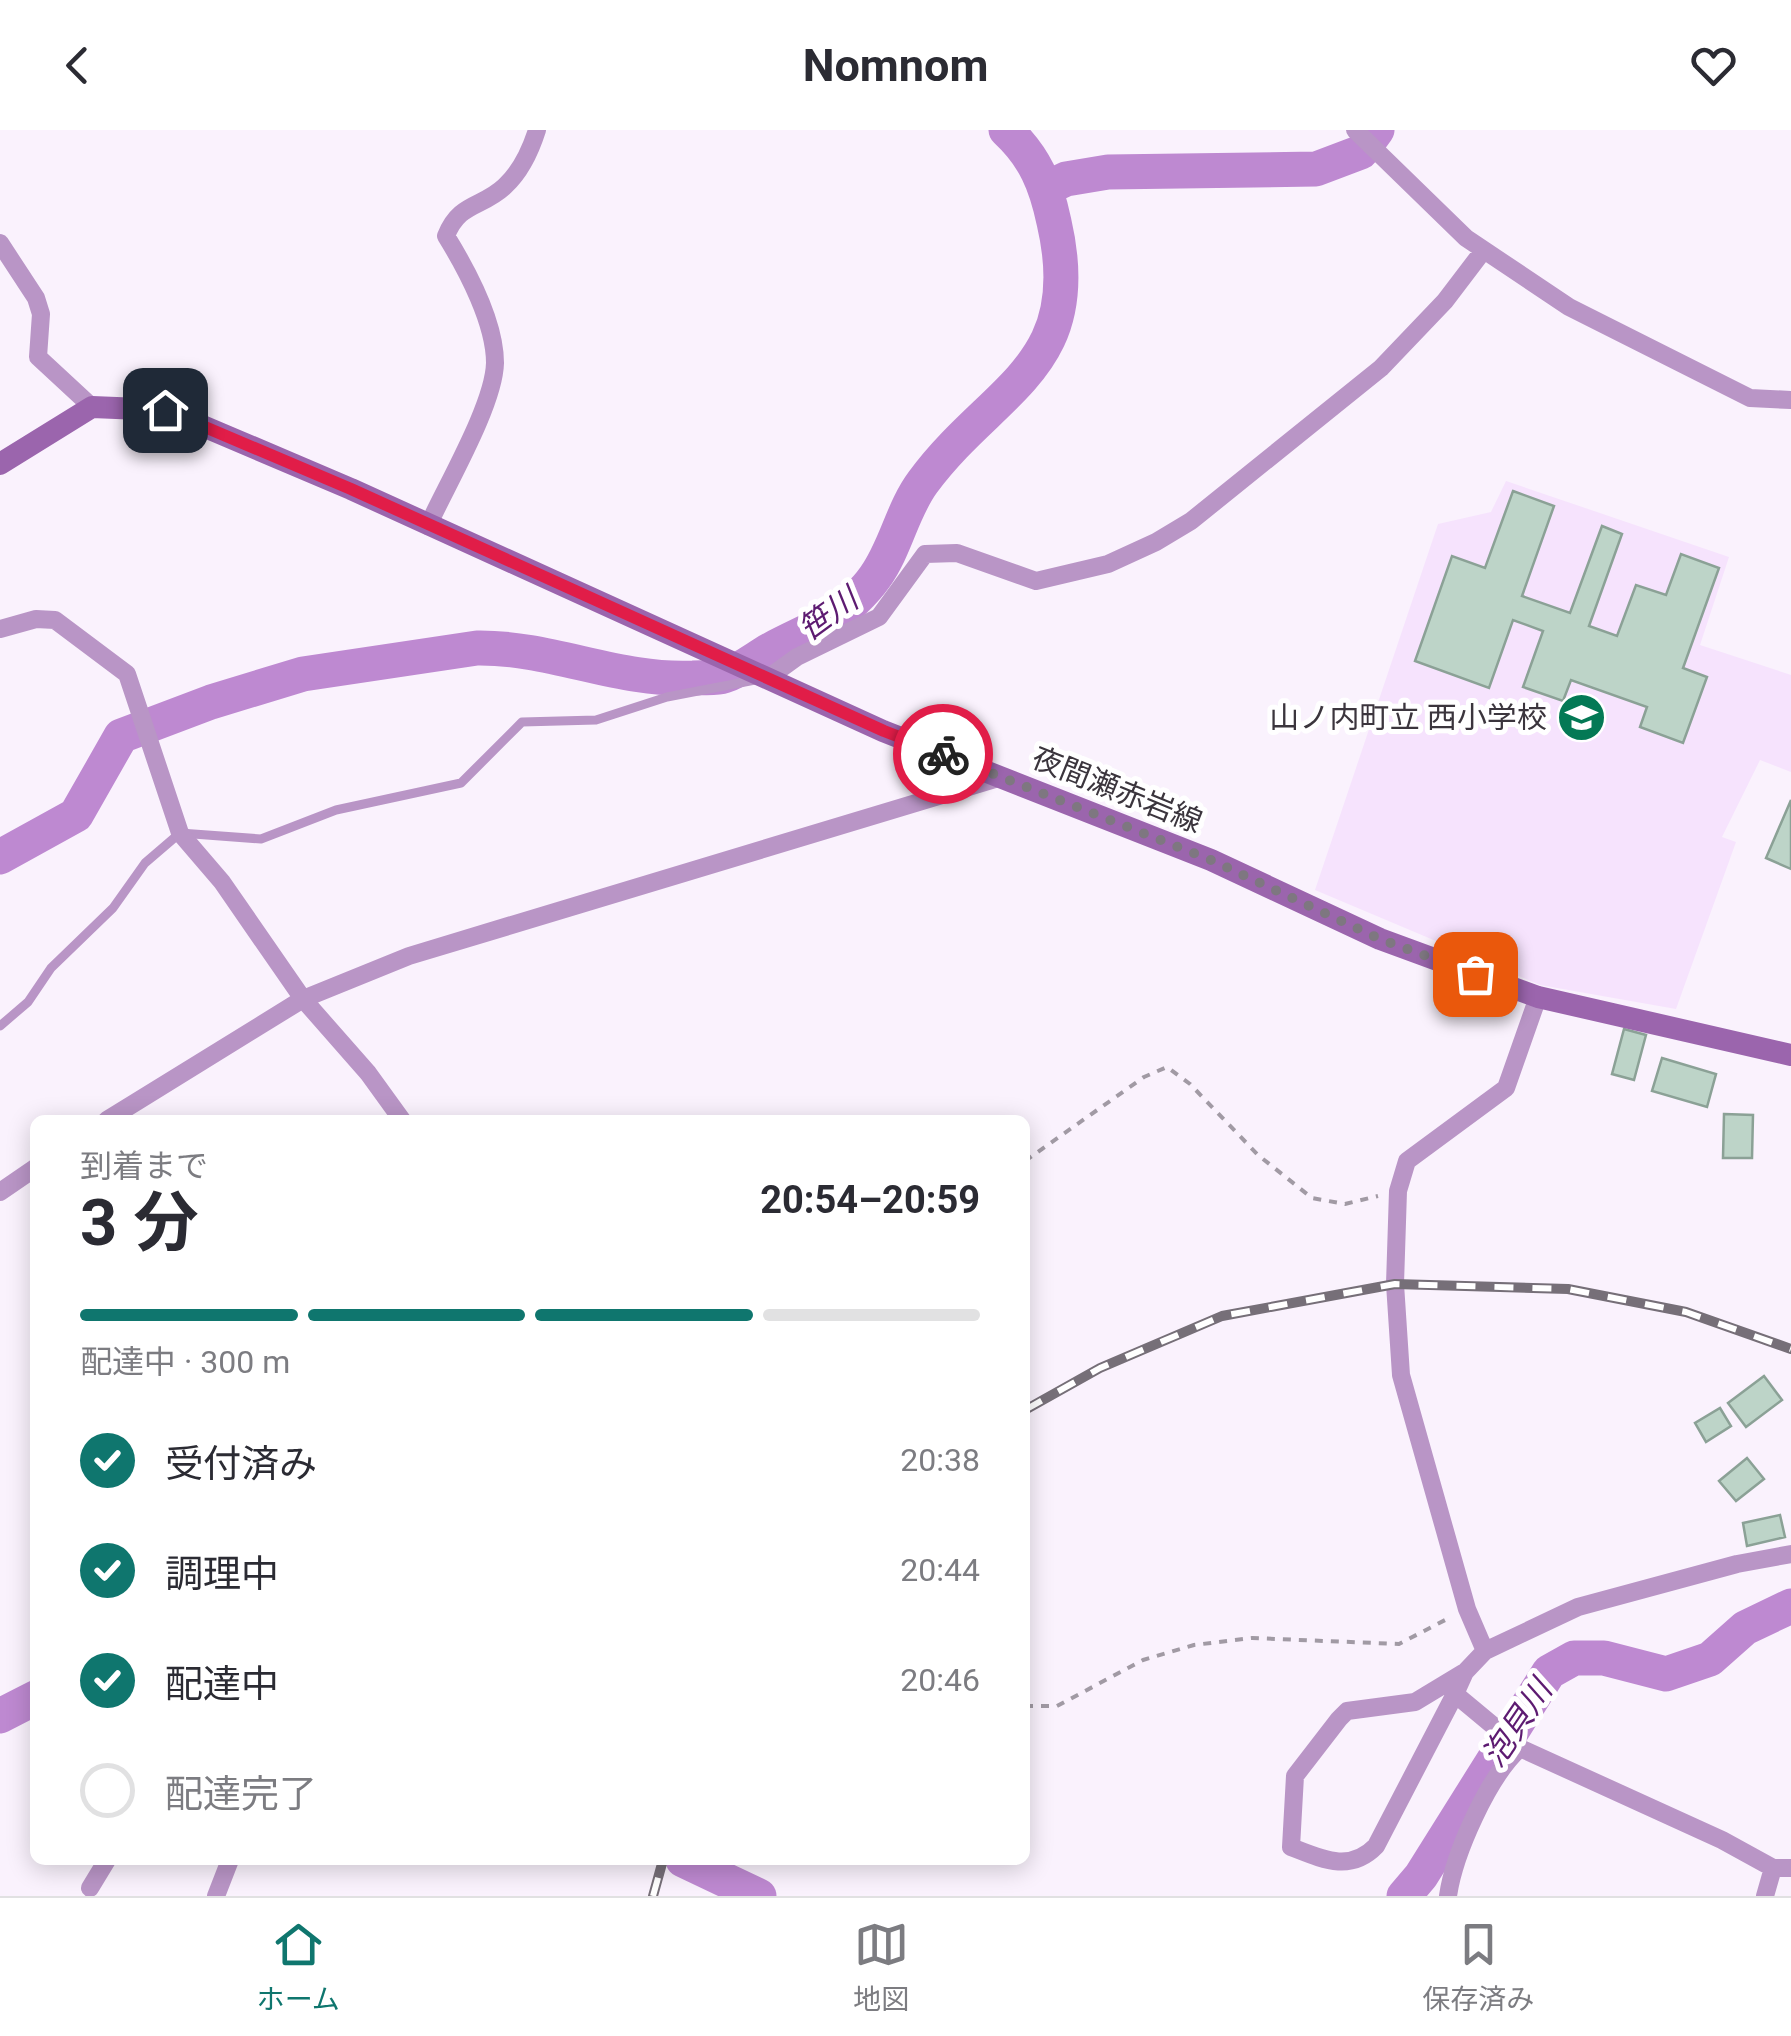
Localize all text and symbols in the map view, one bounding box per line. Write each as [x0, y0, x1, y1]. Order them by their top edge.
icon: back [50, 38, 105, 93]
icon: heart [1686, 38, 1741, 93]
text: Nomnom [803, 39, 988, 92]
pin [123, 368, 208, 453]
icon: home [138, 383, 193, 438]
water label: 笹川 [791, 578, 867, 648]
school or university icon: 山ノ内町立 西小学校 [1556, 692, 1608, 744]
place label: 山ノ内町立 西小学校 [1270, 700, 1547, 735]
courier [893, 704, 993, 804]
icon: bike [916, 727, 971, 782]
street label: 夜間瀬赤岩線 [1027, 740, 1207, 839]
pin [1433, 932, 1518, 1017]
icon: bag [1448, 947, 1503, 1002]
text: 到着まで [80, 1147, 208, 1185]
text: 20:54–20:59 [760, 1178, 980, 1222]
text: 3 分 [80, 1185, 198, 1261]
text: 配達中 · 300 m [80, 1343, 290, 1381]
icon: check [80, 1433, 135, 1488]
text: 20:38 [900, 1441, 980, 1479]
text: 受付済み [165, 1442, 317, 1486]
icon: check [80, 1543, 135, 1598]
text: 20:44 [900, 1551, 980, 1589]
text: 調理中 [165, 1552, 279, 1596]
icon: check [80, 1653, 135, 1708]
text: 20:46 [900, 1661, 980, 1699]
text: 配達中 [165, 1662, 279, 1706]
water label: 泡貝川 [1474, 1670, 1561, 1773]
text: 配達完了 [165, 1772, 317, 1816]
tab: ホーム [257, 1917, 340, 2017]
tab: 地図 [853, 1917, 909, 2017]
tab: 保存済み [1422, 1917, 1534, 2017]

